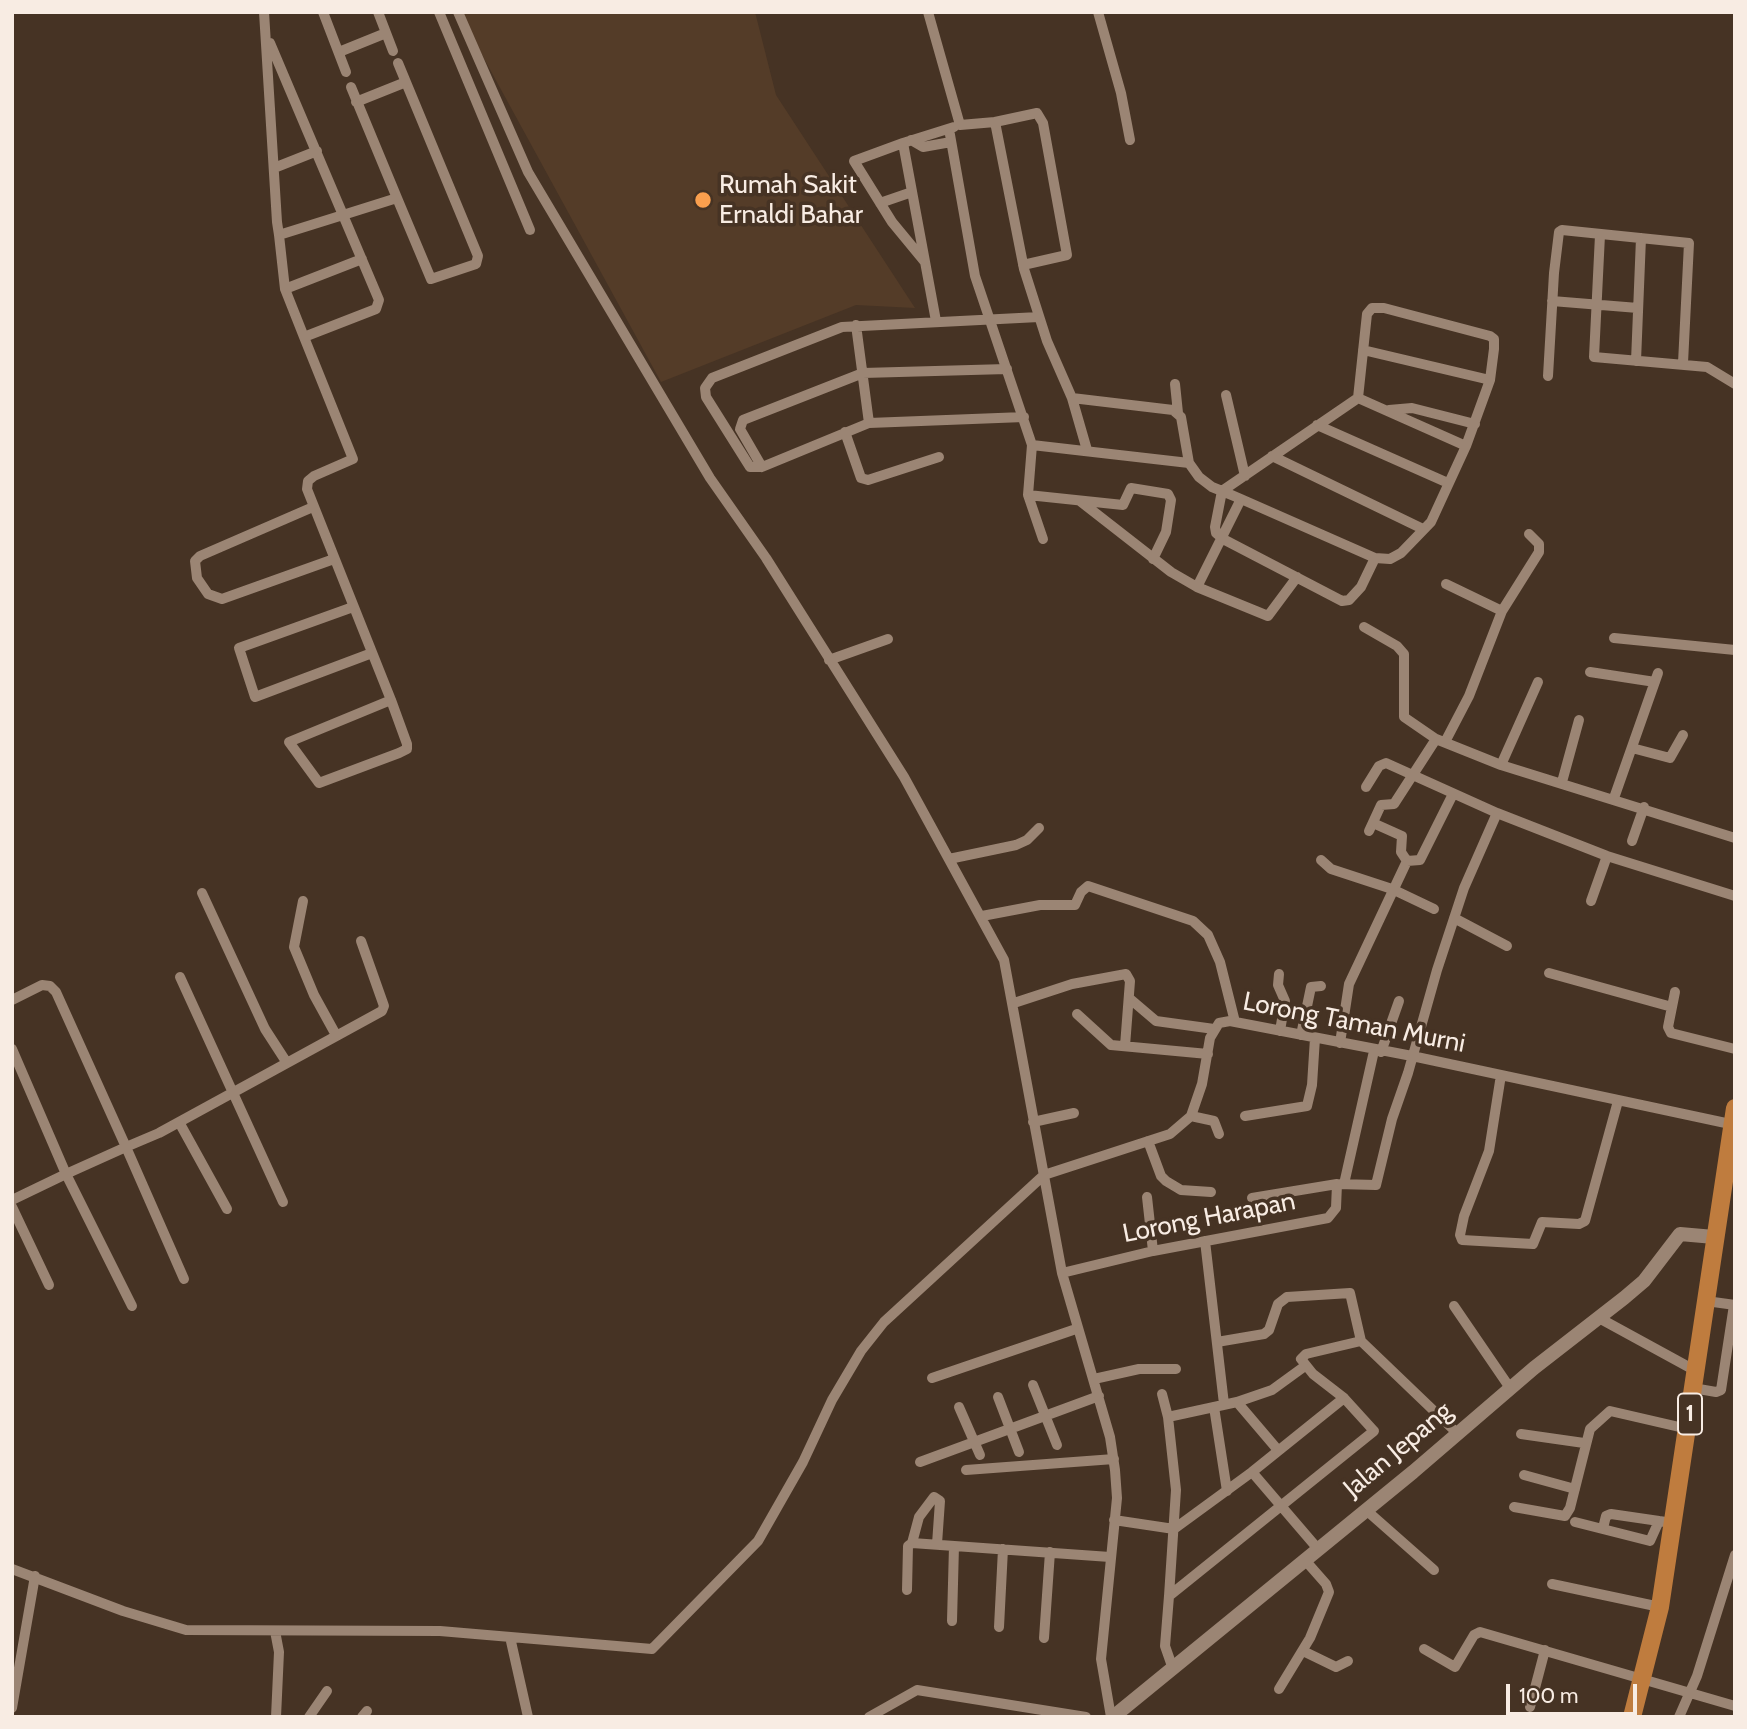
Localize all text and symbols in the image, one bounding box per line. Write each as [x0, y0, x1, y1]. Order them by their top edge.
place label: Rumah Sakit Ernaldi Bahar [719, 169, 863, 230]
marker: Rumah Sakit Ernaldi Bahar [693, 190, 713, 210]
street label: Lorong Taman Murni [1240, 986, 1468, 1060]
street label: Lorong Harapan [1120, 1186, 1298, 1250]
road number: 1 [1678, 1394, 1702, 1434]
street label: Jalan Jepang [1337, 1396, 1459, 1504]
scale bar [1509, 1670, 1640, 1714]
text: 100 m [1519, 1683, 1578, 1708]

